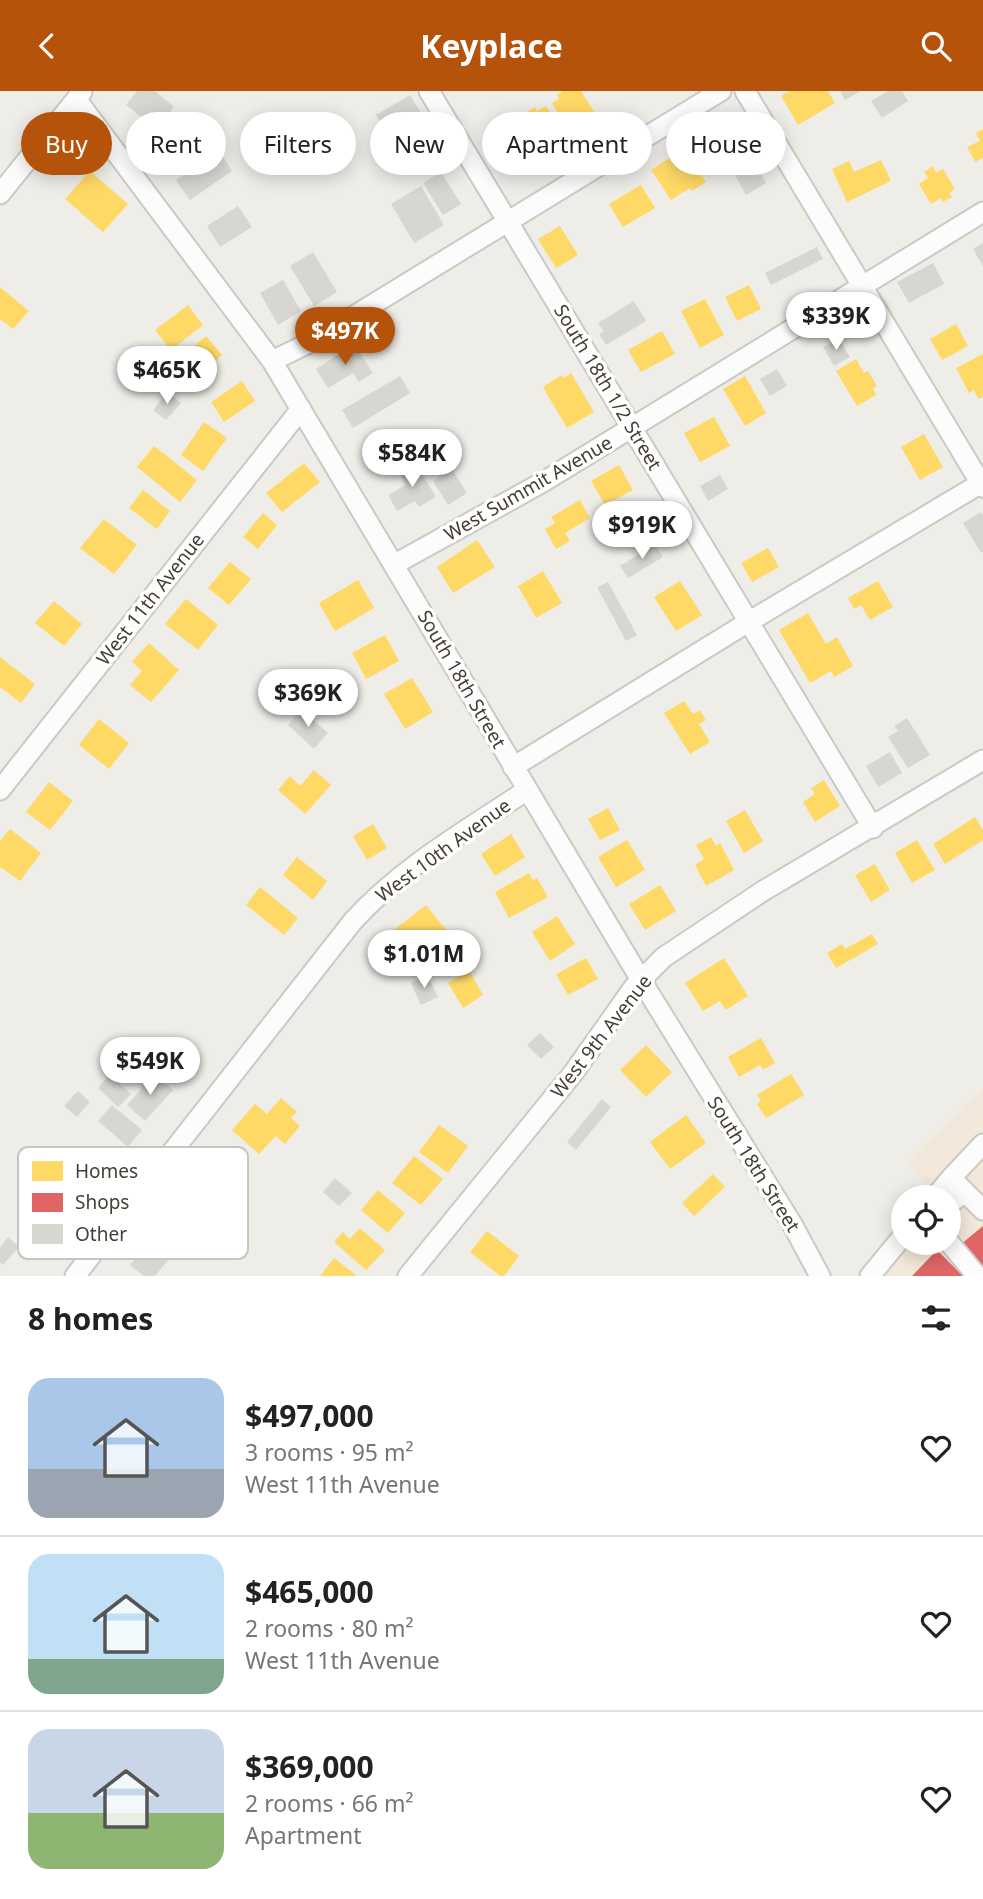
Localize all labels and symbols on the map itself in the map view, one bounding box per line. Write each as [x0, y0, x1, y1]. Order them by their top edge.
pin: $339K [787, 293, 885, 352]
street label: South 18th 1/2 Street [548, 299, 668, 475]
pin: $497K [296, 307, 394, 367]
pin: $465K [118, 347, 216, 406]
pin: $584K [363, 429, 461, 489]
street label: West Summit Avenue [439, 429, 617, 547]
pin: $919K [593, 501, 691, 561]
street label: West 11th Avenue [90, 528, 210, 670]
street label: South 18th Street [412, 605, 512, 753]
pin: $369K [259, 669, 357, 729]
street label: West 10th Avenue [370, 792, 516, 908]
pin: $1.01M [367, 930, 481, 990]
street label: West 9th Avenue [545, 969, 657, 1103]
pin: $549K [101, 1037, 199, 1097]
street label: South 18th Street [702, 1091, 806, 1237]
legend [18, 1147, 248, 1259]
text: Homes [75, 1158, 138, 1184]
text: Shops [75, 1189, 129, 1215]
text: Other [75, 1221, 127, 1247]

